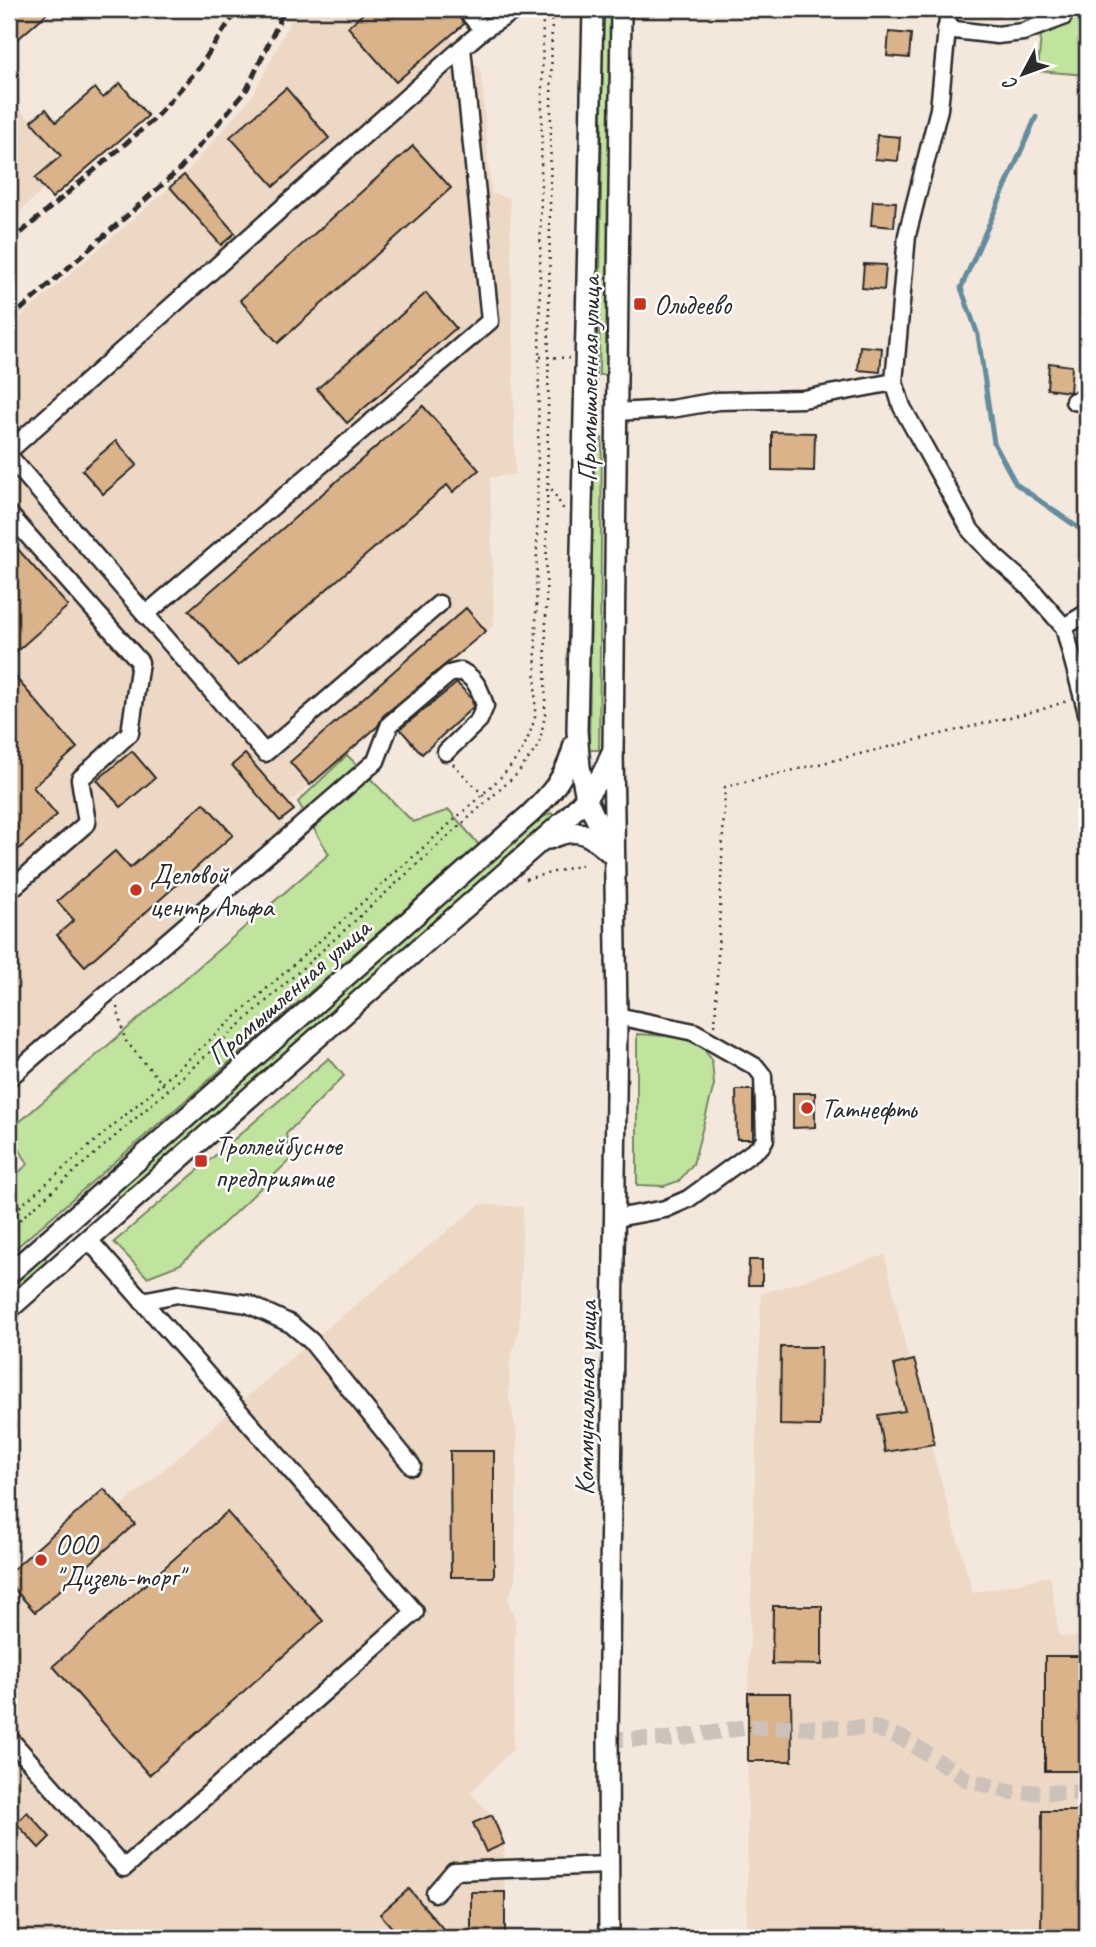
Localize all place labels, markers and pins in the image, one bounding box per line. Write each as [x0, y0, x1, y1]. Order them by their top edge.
place label: Ольдеево [654, 287, 733, 322]
marker: Ольдеево [632, 296, 648, 312]
place label: Деловой центр Альфа [150, 857, 275, 924]
marker: Деловой центр Альфа [128, 882, 144, 898]
place label: Татнефть [821, 1091, 919, 1126]
marker: Татнефть [799, 1100, 815, 1116]
place label: Троллейбусное предприятие [215, 1128, 344, 1195]
marker: Троллейбусное предприятие [193, 1153, 209, 1169]
place label: ООО "Дизель-торг" [55, 1527, 189, 1595]
marker: ООО "Дизель-торг" [33, 1552, 49, 1568]

